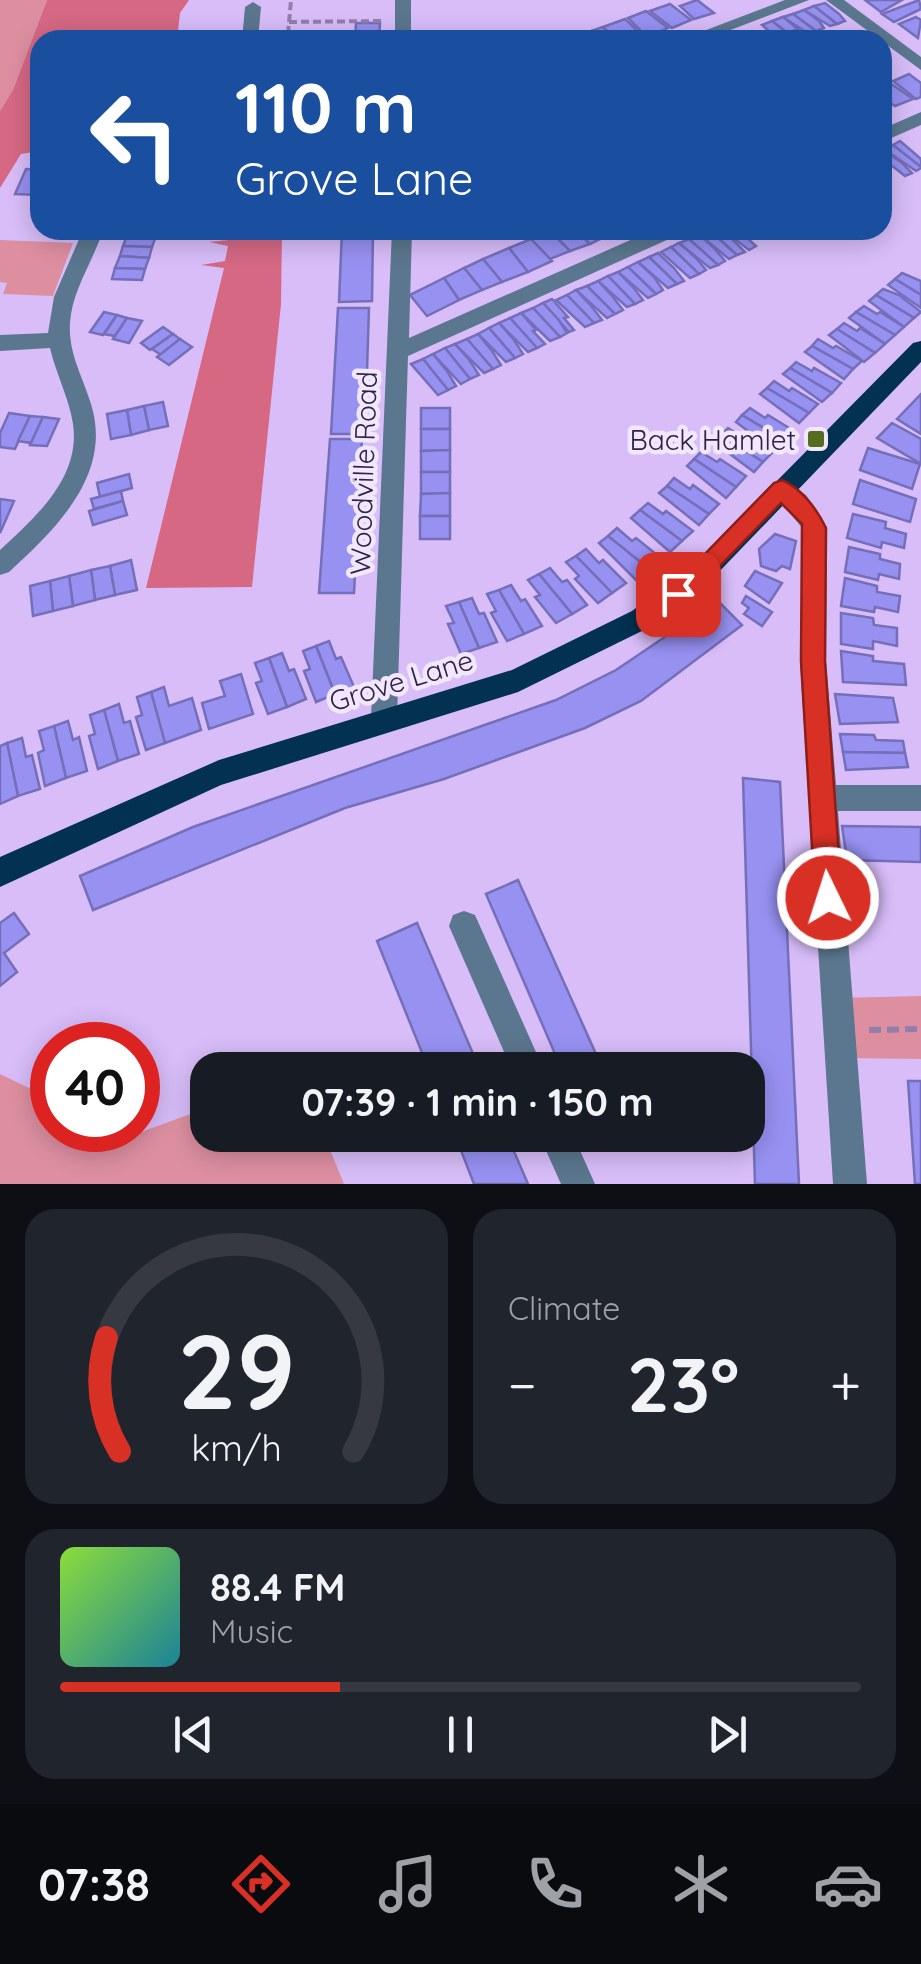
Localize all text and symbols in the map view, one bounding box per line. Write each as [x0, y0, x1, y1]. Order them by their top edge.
text: 110 m [235, 63, 417, 151]
icon: left [70, 70, 200, 200]
text: Grove Lane [235, 150, 474, 206]
street label: Woodville Road [342, 371, 384, 575]
place label: Back Hamlet [630, 422, 796, 457]
marker: Back Hamlet [805, 428, 827, 450]
pin [636, 552, 721, 637]
icon: arrive [651, 567, 706, 622]
street label: Grove Lane [325, 642, 477, 718]
position arrow [776, 846, 880, 950]
speed limit sign: 40 [30, 1022, 160, 1152]
text: 07:39 · 1 min · 150 m [301, 1078, 654, 1126]
text: Climate [508, 1288, 620, 1328]
text: 29 [177, 1305, 296, 1435]
text: 23° [627, 1337, 740, 1431]
text: − [508, 1350, 537, 1419]
text: + [830, 1350, 861, 1419]
text: km/h [191, 1425, 282, 1470]
text: 88.4 FM [210, 1563, 345, 1611]
text: Music [210, 1611, 293, 1651]
icon: previous [166, 1707, 221, 1762]
icon: pause [433, 1707, 488, 1762]
icon: next [700, 1707, 755, 1762]
icon: directions [226, 1849, 296, 1919]
icon: music [373, 1849, 443, 1919]
icon: phone [520, 1849, 590, 1919]
icon: climate [666, 1849, 736, 1919]
icon: car [813, 1849, 883, 1919]
text: 07:38 [38, 1856, 150, 1912]

